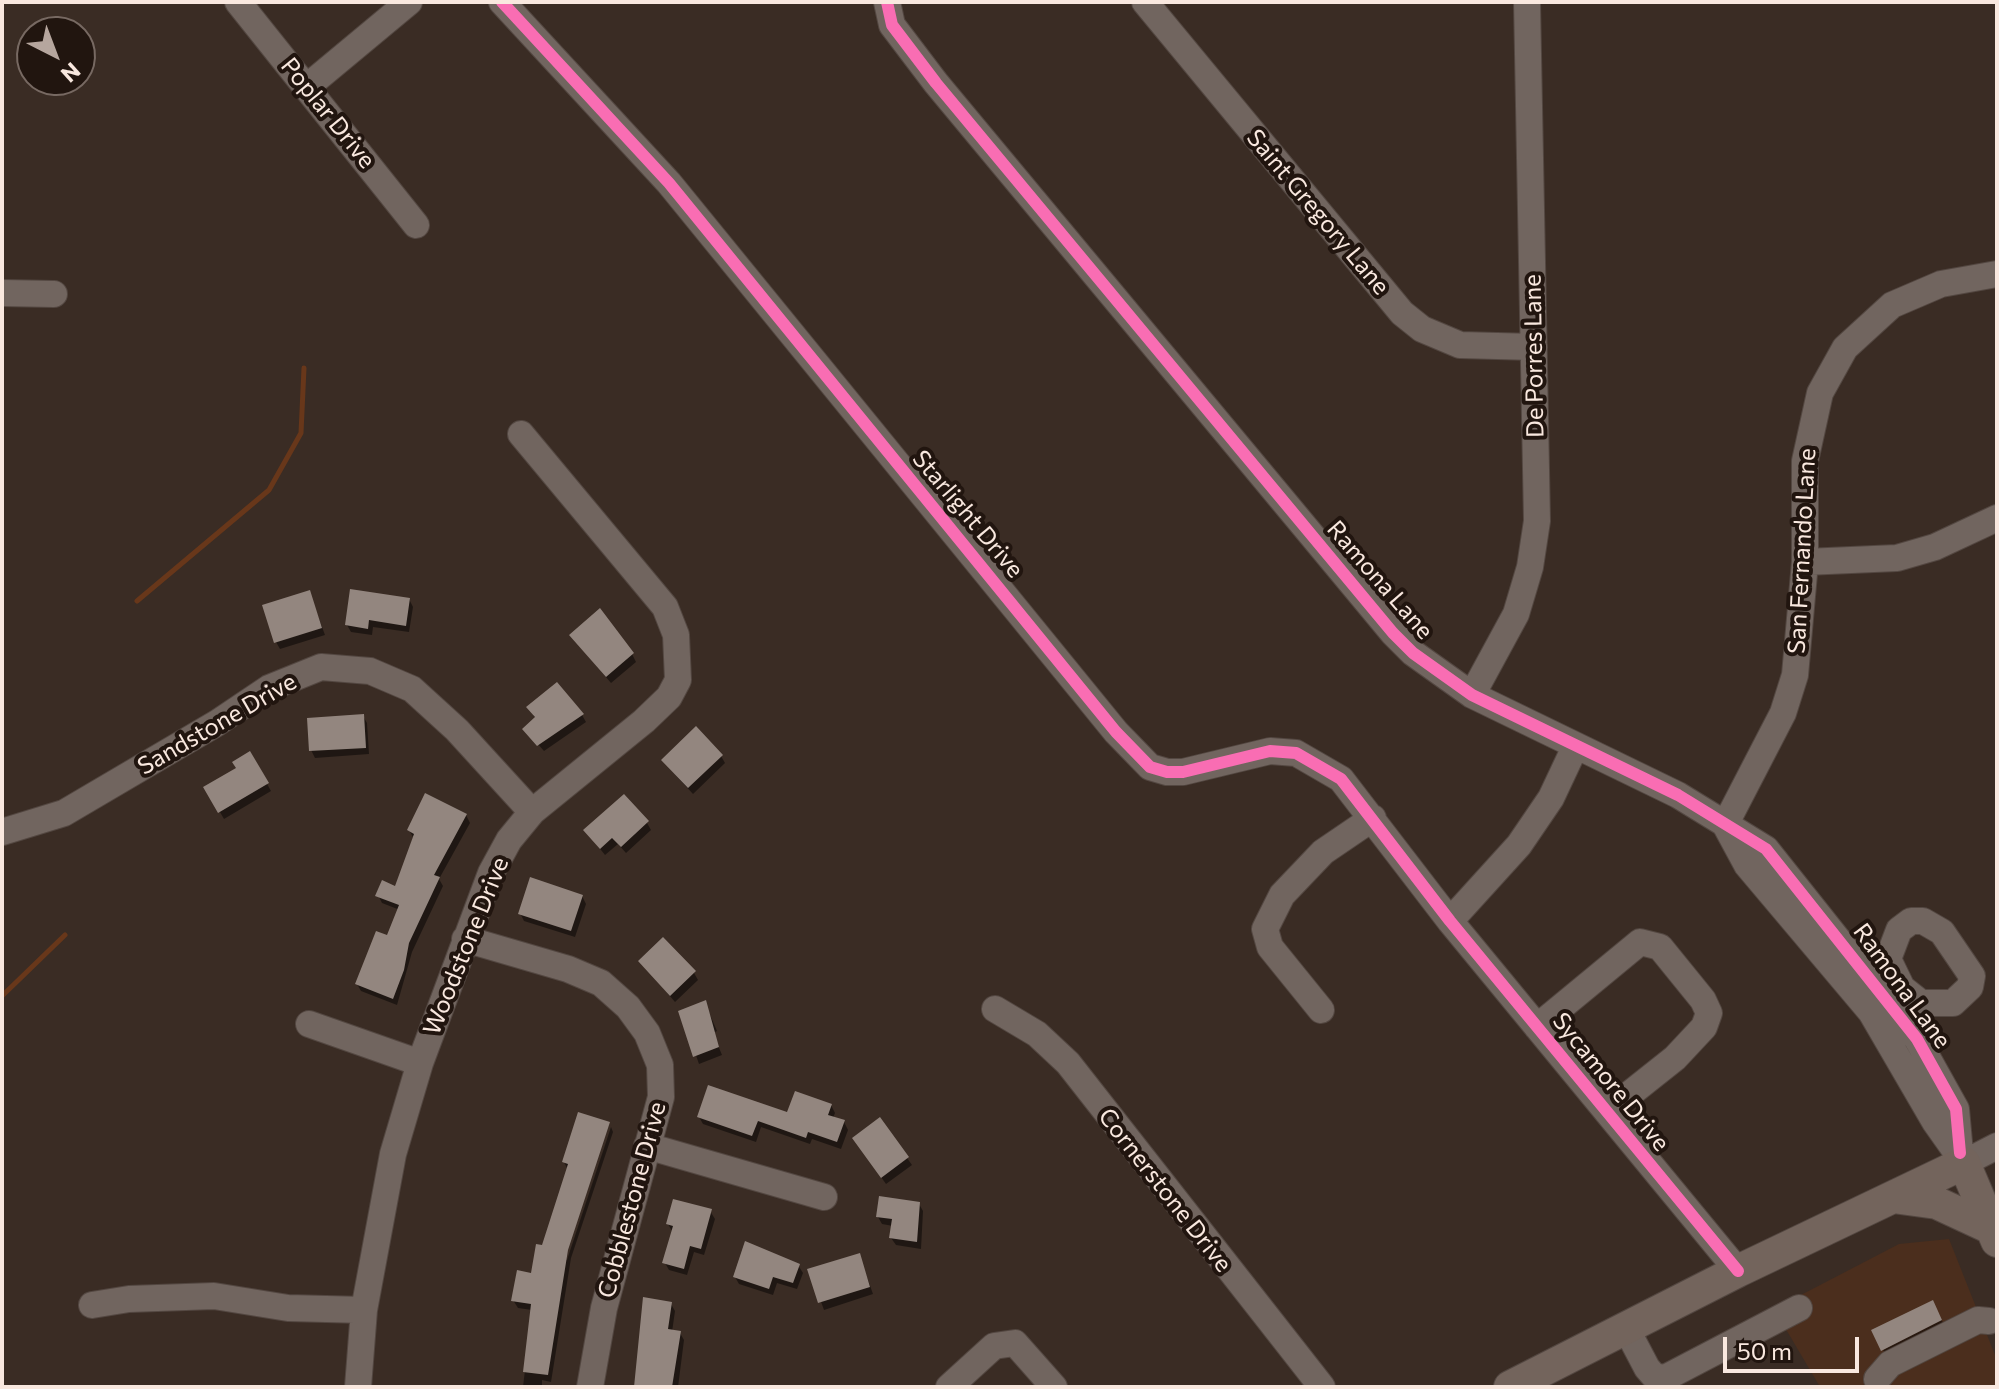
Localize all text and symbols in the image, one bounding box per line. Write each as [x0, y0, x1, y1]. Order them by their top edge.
north arrow [16, 16, 96, 96]
street label: Poplar Drive [275, 52, 381, 174]
text: N [56, 57, 86, 88]
street label: Saint Gregory Lane [1240, 124, 1396, 300]
street label: De Porres Lane [1518, 274, 1550, 438]
street label: Starlight Drive [906, 445, 1030, 583]
street label: San Fernando Lane [1782, 447, 1822, 655]
street label: Ramona Lane [1321, 515, 1439, 645]
street label: Sandstone Drive [133, 667, 301, 781]
street label: Woodstone Drive [417, 853, 515, 1039]
street label: Ramona Lane [1847, 918, 1957, 1054]
street label: Sycamore Drive [1546, 1007, 1676, 1157]
street label: Cobblestone Drive [592, 1099, 672, 1301]
street label: Cornerstone Drive [1092, 1102, 1238, 1278]
scale bar [1727, 1321, 1863, 1371]
text: 50 m [1737, 1336, 1792, 1365]

